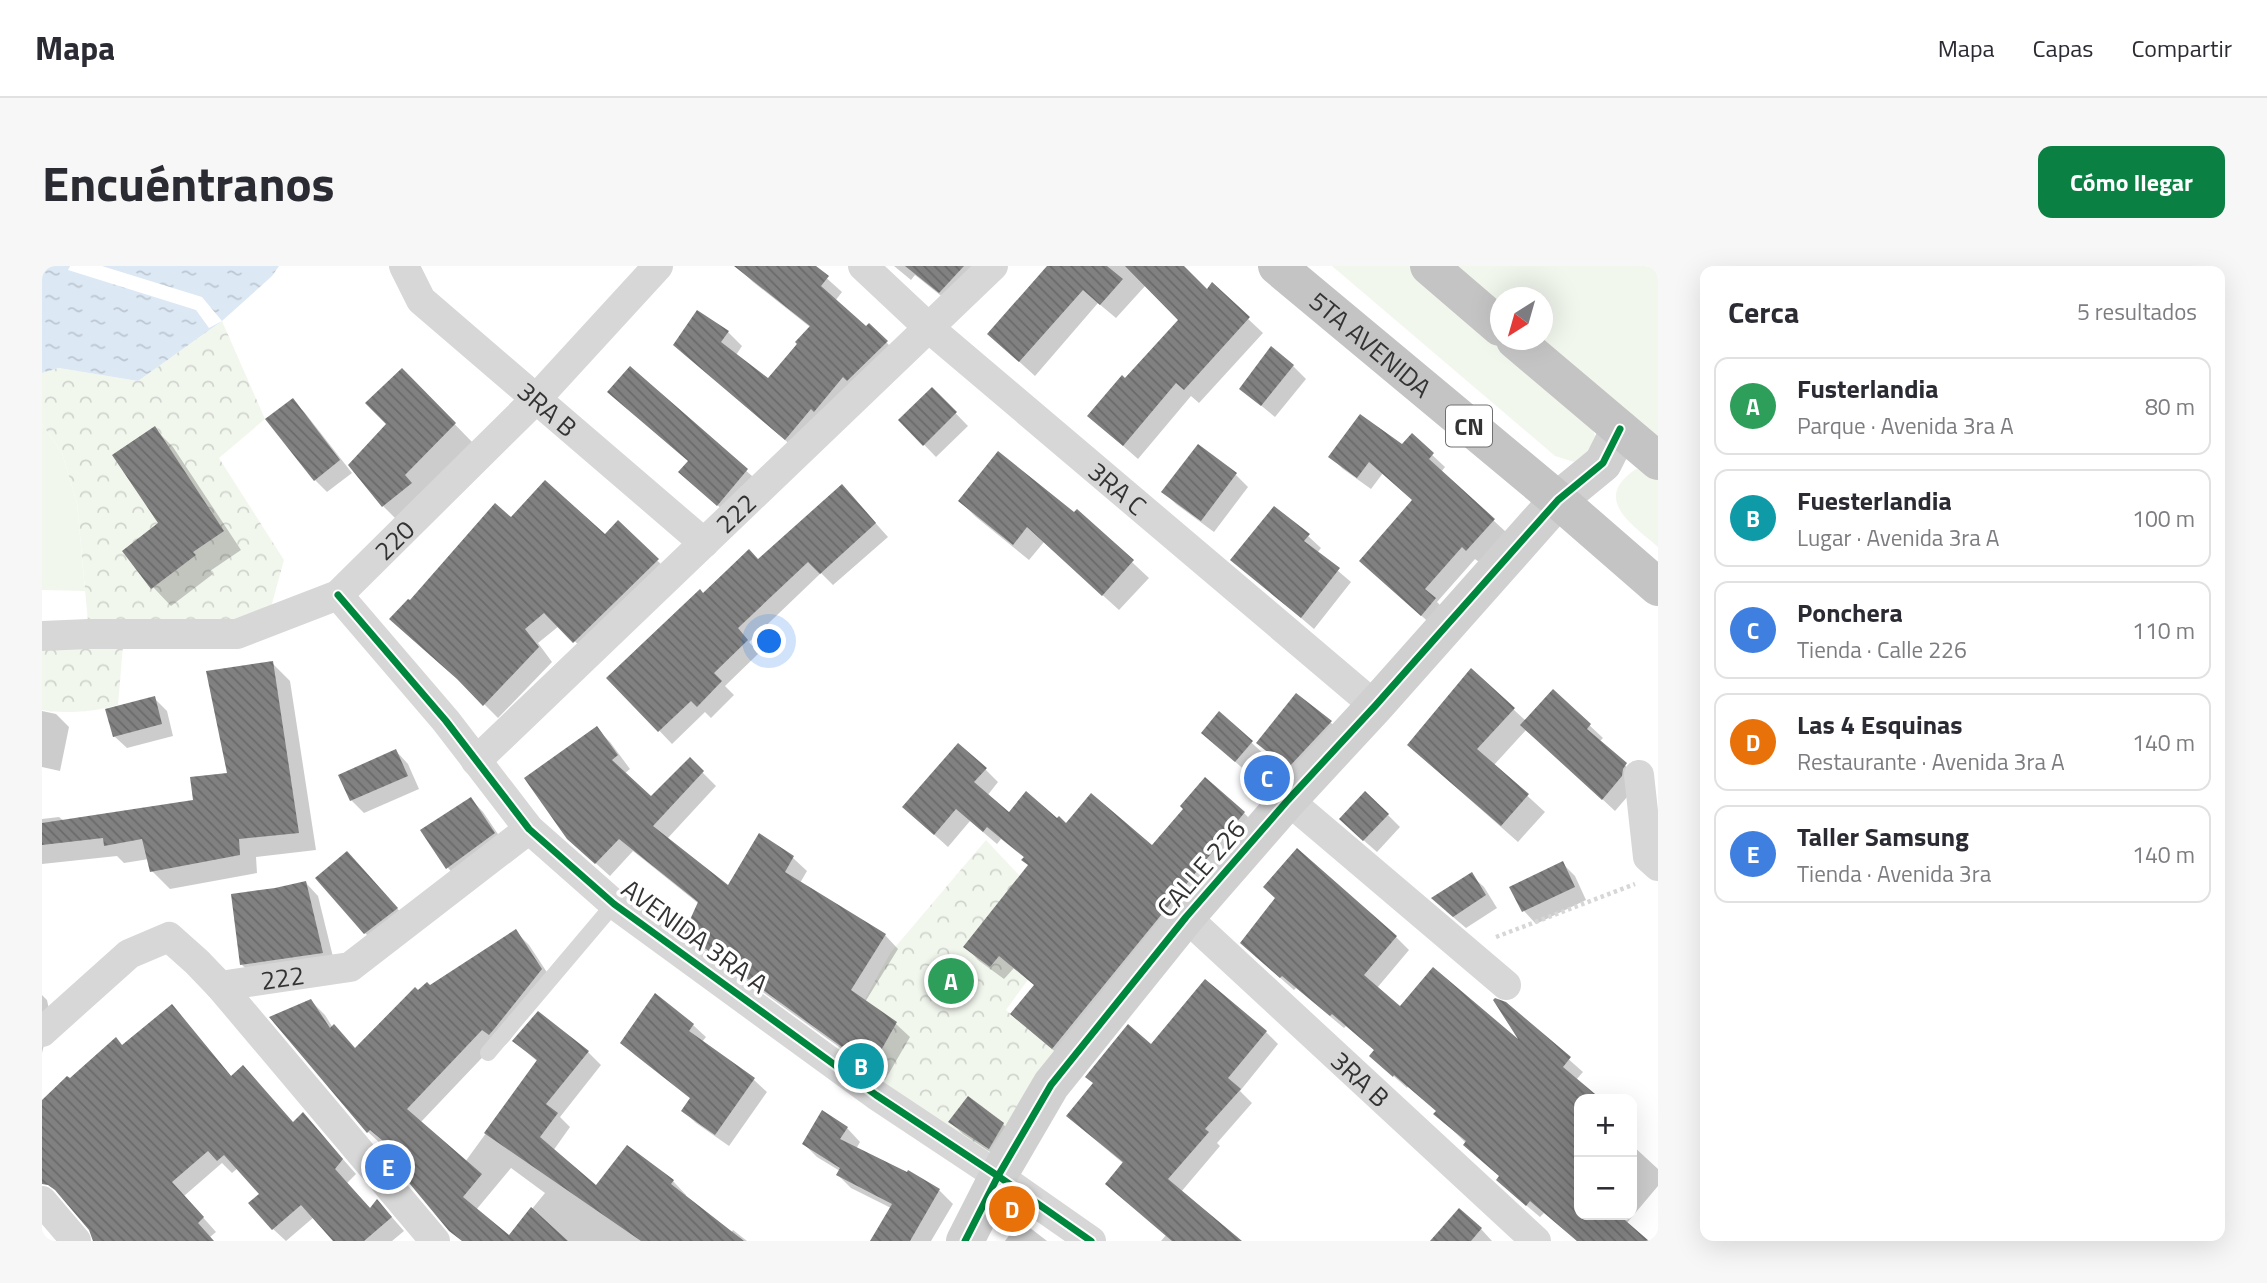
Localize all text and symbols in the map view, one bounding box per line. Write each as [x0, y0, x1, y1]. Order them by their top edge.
text: Mapa [35, 23, 115, 73]
text: Mapa [1938, 30, 1995, 66]
text: Capas [2033, 30, 2093, 66]
text: Compartir [2131, 30, 2232, 66]
text: Encuéntranos [42, 145, 335, 220]
button: Cómo llegar [2038, 146, 2225, 218]
street label: 5TA AVENIDA [1301, 282, 1440, 407]
north arrow [1490, 287, 1553, 350]
text: Cerca [1728, 289, 1799, 335]
text: 5 resultados [2077, 294, 2197, 329]
text: Fusterlandia [1797, 369, 1938, 408]
street label: 3RA B [509, 372, 586, 446]
text: A [1746, 389, 1760, 424]
text: 80 m [2145, 389, 2195, 424]
road number: CN [1446, 406, 1492, 446]
text: Parque · Avenida 3ra A [1797, 408, 2014, 443]
street label: 3RA C [1080, 452, 1155, 524]
text: Fuesterlandia [1797, 481, 1952, 520]
street label: 222 [706, 484, 765, 542]
text: B [1746, 501, 1760, 536]
text: 100 m [2132, 501, 2195, 536]
street label: 220 [365, 510, 423, 569]
text: Lugar · Avenida 3ra A [1797, 520, 2000, 555]
text: Ponchera [1797, 593, 1903, 632]
text: C [1747, 613, 1759, 648]
text: 110 m [2132, 613, 2195, 648]
your location [752, 624, 786, 658]
text: Tienda · Calle 226 [1797, 632, 1967, 667]
text: Las 4 Esquinas [1797, 705, 1963, 744]
text: D [1746, 725, 1760, 760]
text: 140 m [2132, 725, 2195, 760]
text: Restaurante · Avenida 3ra A [1797, 744, 2065, 779]
pin: C [1244, 752, 1290, 804]
street label: CALLE 226 [1147, 811, 1255, 925]
text: Taller Samsung [1797, 817, 1969, 856]
text: E [1747, 837, 1759, 872]
text: 140 m [2132, 837, 2195, 872]
text: Tienda · Avenida 3ra [1797, 856, 1991, 891]
street label: AVENIDA 3RA A [614, 869, 776, 1003]
street label: 222 [258, 954, 307, 999]
pin: A [928, 955, 974, 1007]
pin: B [838, 1040, 884, 1092]
street label: 3RA B [1323, 1041, 1399, 1116]
map controls [1574, 1094, 1637, 1220]
button: + [1574, 1094, 1637, 1157]
pin: E [365, 1141, 411, 1193]
button: − [1574, 1157, 1637, 1220]
pin: D [989, 1183, 1035, 1235]

